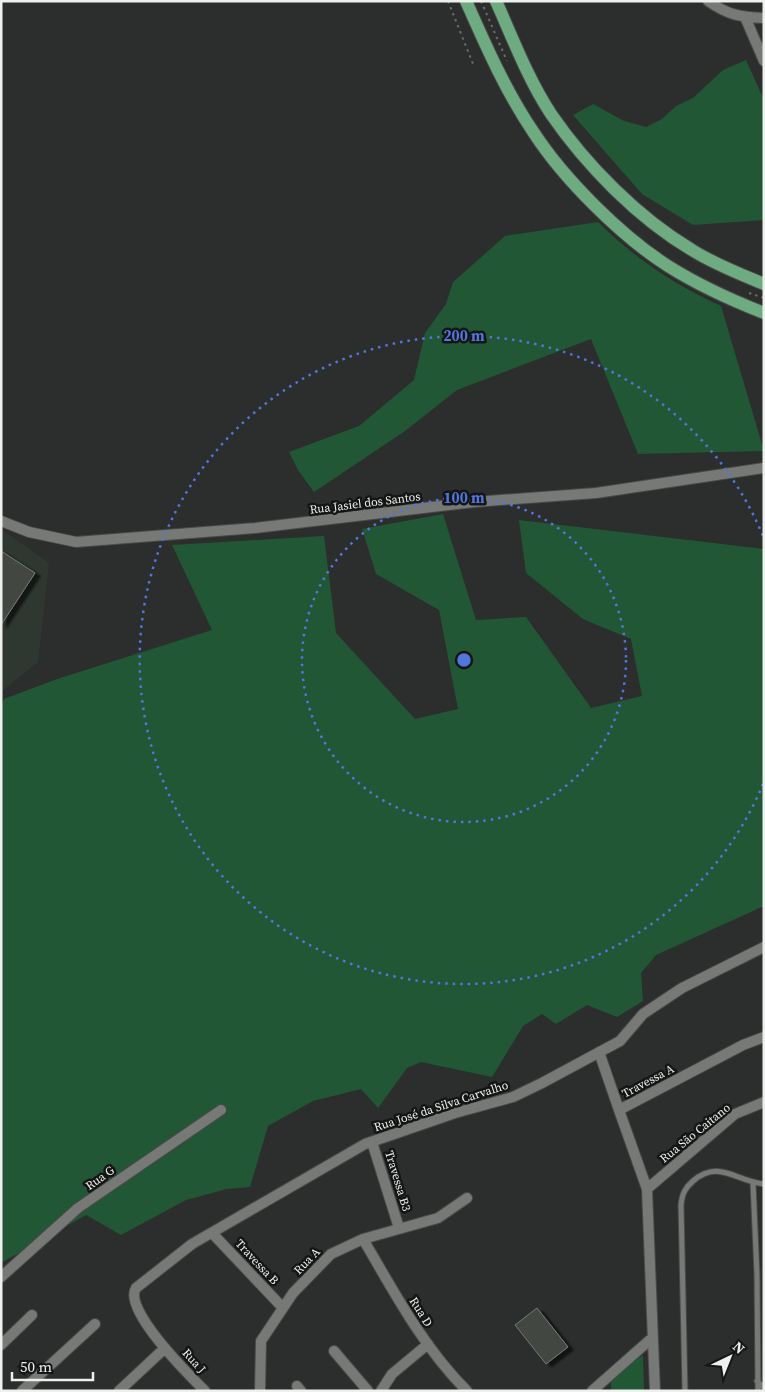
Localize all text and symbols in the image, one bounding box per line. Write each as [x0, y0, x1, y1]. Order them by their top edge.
text: 200 m [443, 325, 485, 346]
text: 100 m [443, 487, 485, 508]
street label: Rua Jasiel dos Santos [309, 488, 421, 518]
centre of rings [455, 651, 473, 669]
street label: Travessa A [619, 1061, 677, 1101]
street label: Rua José da Silva Carvalho [372, 1077, 511, 1135]
street label: Rua São Caitano [656, 1099, 734, 1166]
street label: Travessa B3 [381, 1149, 415, 1213]
street label: Rua G [82, 1162, 118, 1194]
street label: Travessa B [232, 1236, 282, 1288]
street label: Rua A [290, 1244, 324, 1278]
street label: Rua D [406, 1294, 436, 1330]
north arrow [705, 1332, 755, 1382]
text: N [728, 1337, 749, 1358]
street label: Rua J [179, 1345, 210, 1377]
scale bar [12, 1350, 94, 1382]
text: 50 m [20, 1356, 52, 1377]

